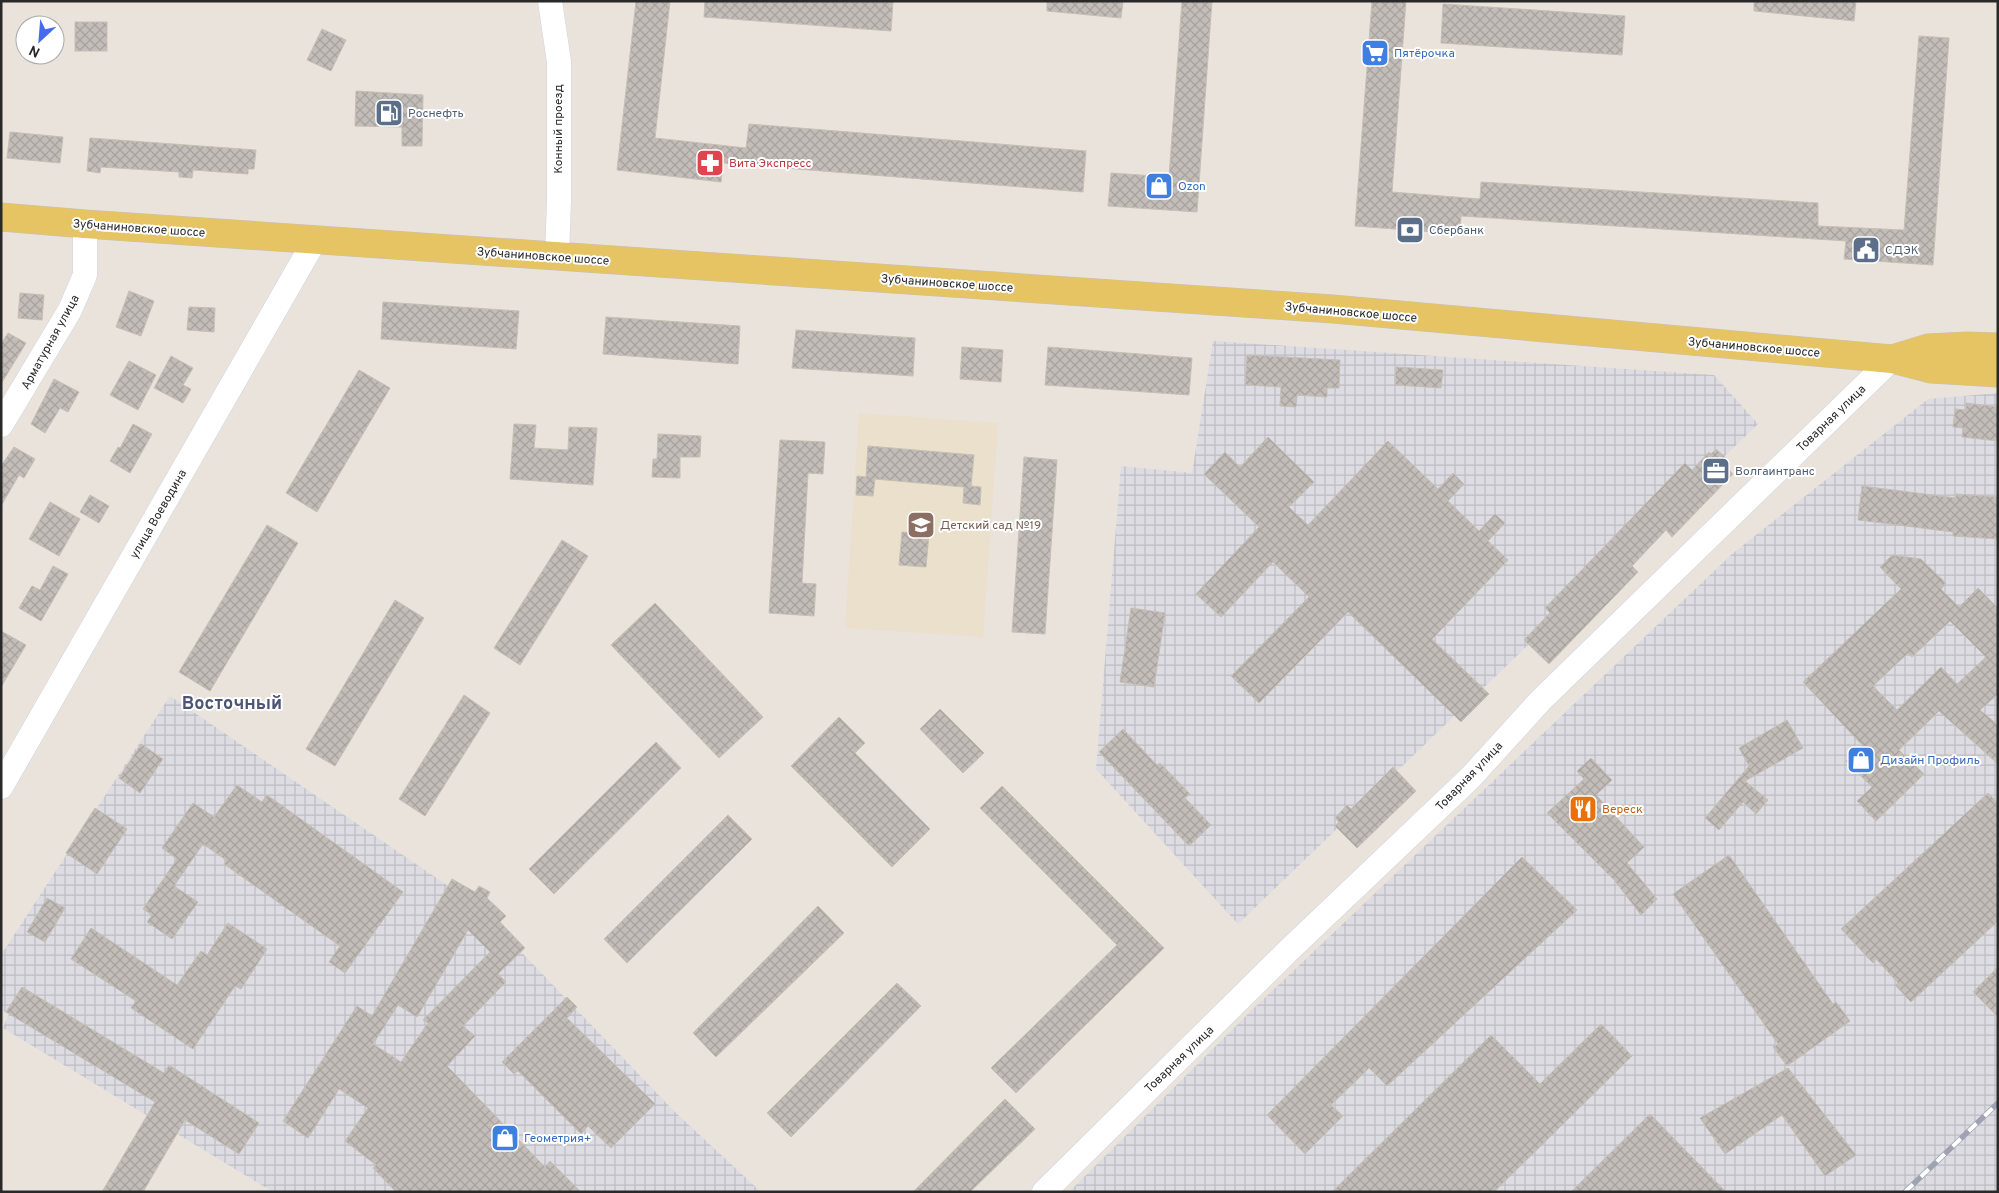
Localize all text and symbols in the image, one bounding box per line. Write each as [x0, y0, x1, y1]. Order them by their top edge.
north arrow [15, 15, 65, 65]
supermarket icon: Пятёрочка [1360, 38, 1390, 68]
text: N [27, 40, 43, 60]
place label: Пятёрочка [1394, 46, 1455, 62]
street label: Конный проезд [551, 84, 567, 174]
fuel station icon: Роснефть [374, 98, 404, 128]
place label: Роснефть [408, 106, 464, 122]
pharmacy icon: Вита Экспресс [695, 148, 725, 178]
place label: Вита Экспресс [729, 156, 812, 172]
shop icon: Ozon [1144, 171, 1174, 201]
place label: Ozon [1178, 179, 1206, 195]
bank icon: Сбербанк [1395, 215, 1425, 245]
street label: Зубчаниновское шоссе [72, 216, 206, 242]
place label: Сбербанк [1429, 223, 1484, 239]
public building icon: СДЭК [1851, 235, 1881, 265]
place label: СДЭК [1885, 243, 1919, 259]
street label: Зубчаниновское шоссе [476, 244, 610, 270]
street label: Зубчаниновское шоссе [880, 271, 1014, 297]
street label: Арматурная улица [18, 292, 84, 393]
street label: Зубчаниновское шоссе [1284, 299, 1418, 327]
street label: Зубчаниновское шоссе [1687, 334, 1821, 362]
street label: Товарная улица [1794, 382, 1870, 456]
office icon: Волгаинтранс [1701, 456, 1731, 486]
place label: Волгаинтранс [1735, 464, 1815, 480]
street label: улица Воеводина [127, 467, 191, 562]
school or university icon: Детский сад №19 [906, 510, 936, 540]
place label: Детский сад №19 [940, 518, 1041, 534]
district label: Восточный [182, 693, 282, 716]
street label: Товарная улица [1433, 739, 1507, 815]
shop icon: Дизайн Профиль [1846, 745, 1876, 775]
place label: Дизайн Профиль [1880, 753, 1980, 769]
restaurant icon: Вереск [1568, 794, 1598, 824]
place label: Вереск [1602, 802, 1643, 818]
street label: Товарная улица [1142, 1023, 1218, 1097]
shop icon: Геометрия+ [490, 1123, 520, 1153]
place label: Геометрия+ [524, 1131, 592, 1147]

